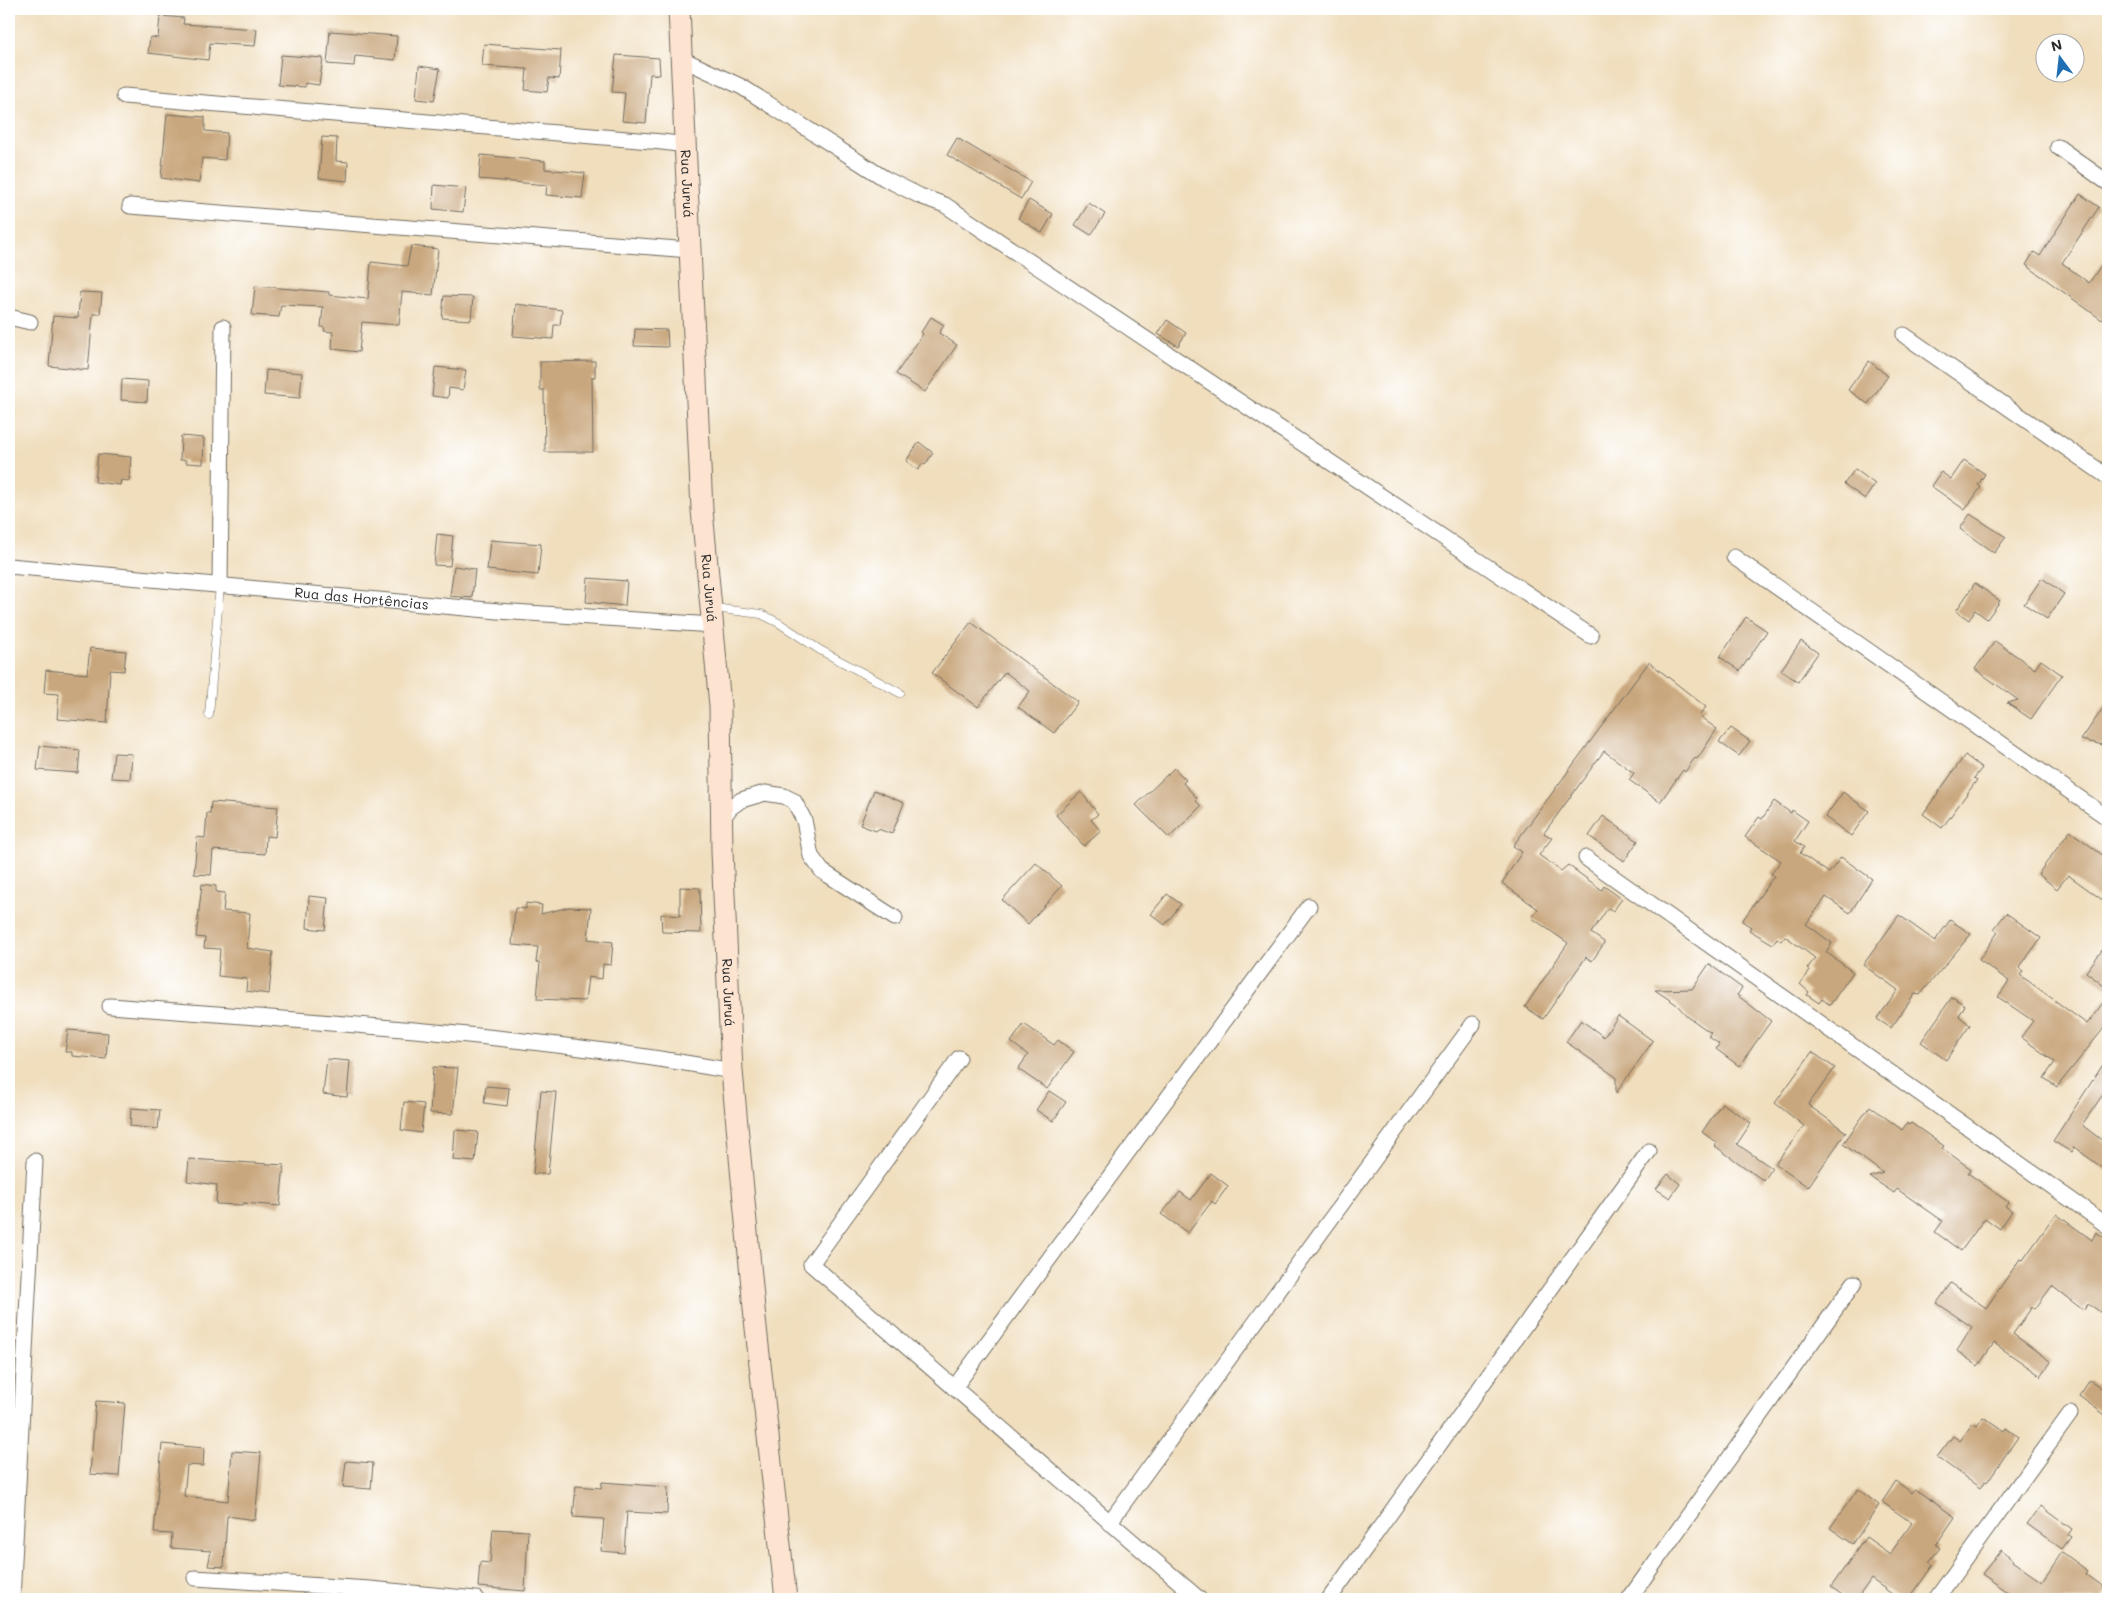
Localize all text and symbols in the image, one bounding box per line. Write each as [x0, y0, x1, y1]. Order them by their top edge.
north arrow [2034, 32, 2084, 82]
text: N [2049, 34, 2064, 56]
street label: Rua Juruá [676, 149, 699, 219]
street label: Rua Juruá [697, 553, 722, 623]
street label: Rua das Hortências [294, 582, 430, 614]
street label: Rua Juruá [718, 958, 740, 1027]

